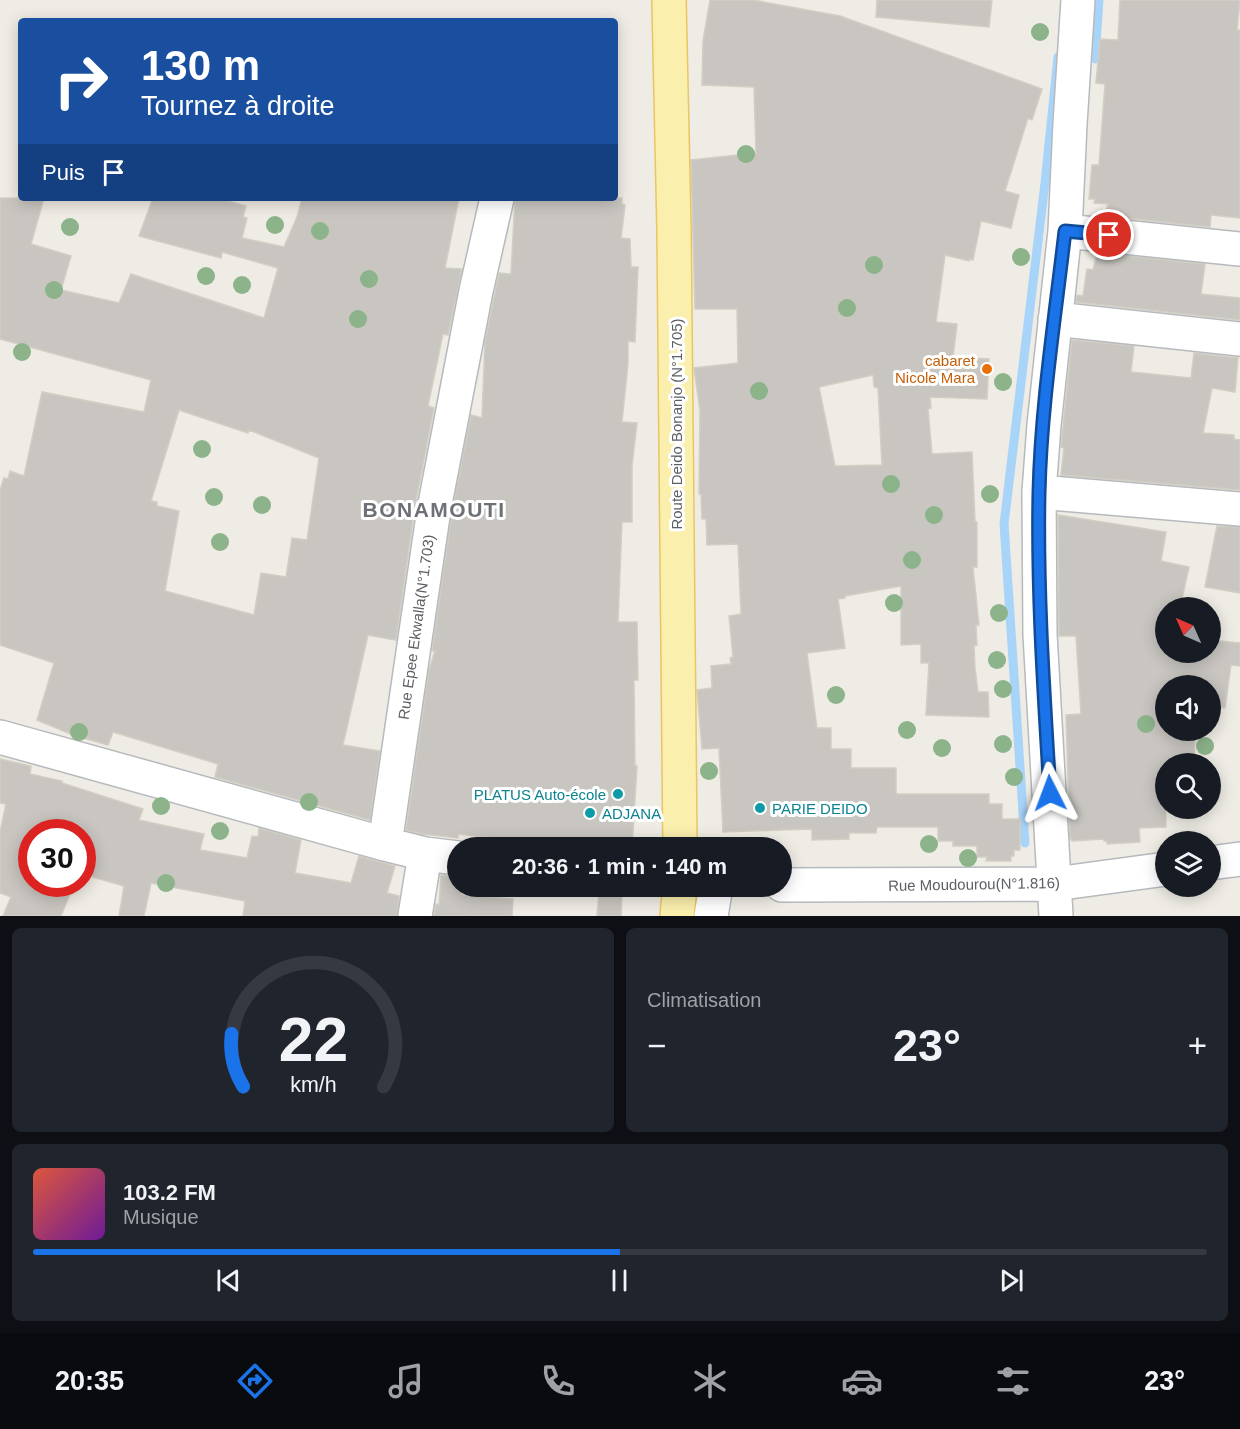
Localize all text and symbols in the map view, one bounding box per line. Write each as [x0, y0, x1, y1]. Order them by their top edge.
icon: right [42, 42, 120, 120]
text: 130 m [141, 42, 260, 89]
text: Tournez à droite [141, 91, 335, 121]
icon: arrive [97, 156, 130, 189]
text: Puis [42, 160, 85, 185]
pin [1083, 209, 1134, 260]
icon: arrive [1092, 218, 1125, 251]
street label: Route Deido Bonanjo (N°1.705) [668, 318, 685, 530]
place label: cabaret Nicole Mara [895, 352, 976, 386]
marker: cabaret Nicole Mara [980, 362, 994, 376]
district label: BONAMOUTI [363, 498, 506, 521]
street label: Rue Epee Ekwalla(N°1.703) [395, 533, 437, 721]
north arrow [1155, 597, 1221, 663]
map controls [1155, 597, 1221, 897]
button: sound [1155, 675, 1221, 741]
button: search [1155, 753, 1221, 819]
position arrow [1018, 761, 1082, 825]
place label: PLATUS Auto-école [474, 786, 606, 803]
marker: PLATUS Auto-école [611, 787, 625, 801]
place label: PARIE DEIDO [772, 800, 868, 817]
marker: PARIE DEIDO [753, 801, 767, 815]
place label: ADJANA [602, 805, 661, 822]
marker: ADJANA [583, 806, 597, 820]
speed limit sign: 30 [18, 819, 96, 897]
button: layers [1155, 831, 1221, 897]
text: 20:36 · 1 min · 140 m [512, 854, 727, 879]
street label: Rue Moudourou(N°1.816) [888, 874, 1060, 894]
text: Climatisation [647, 989, 761, 1011]
text: 22 [278, 1005, 348, 1074]
text: 23° [893, 1020, 961, 1071]
text: − [647, 1027, 666, 1064]
text: + [1188, 1027, 1207, 1064]
text: km/h [290, 1073, 336, 1097]
text: 103.2 FM [123, 1180, 216, 1205]
text: Musique [123, 1206, 199, 1228]
icon: previous [212, 1264, 245, 1297]
icon: pause [603, 1264, 636, 1297]
icon: next [995, 1264, 1028, 1297]
icon: directions [234, 1360, 276, 1402]
icon: music [385, 1360, 427, 1402]
icon: phone [537, 1360, 579, 1402]
icon: climate [689, 1360, 731, 1402]
icon: car [841, 1360, 883, 1402]
icon: filters [992, 1360, 1034, 1402]
text: 20:35 [55, 1366, 124, 1396]
text: 23° [1144, 1366, 1185, 1396]

